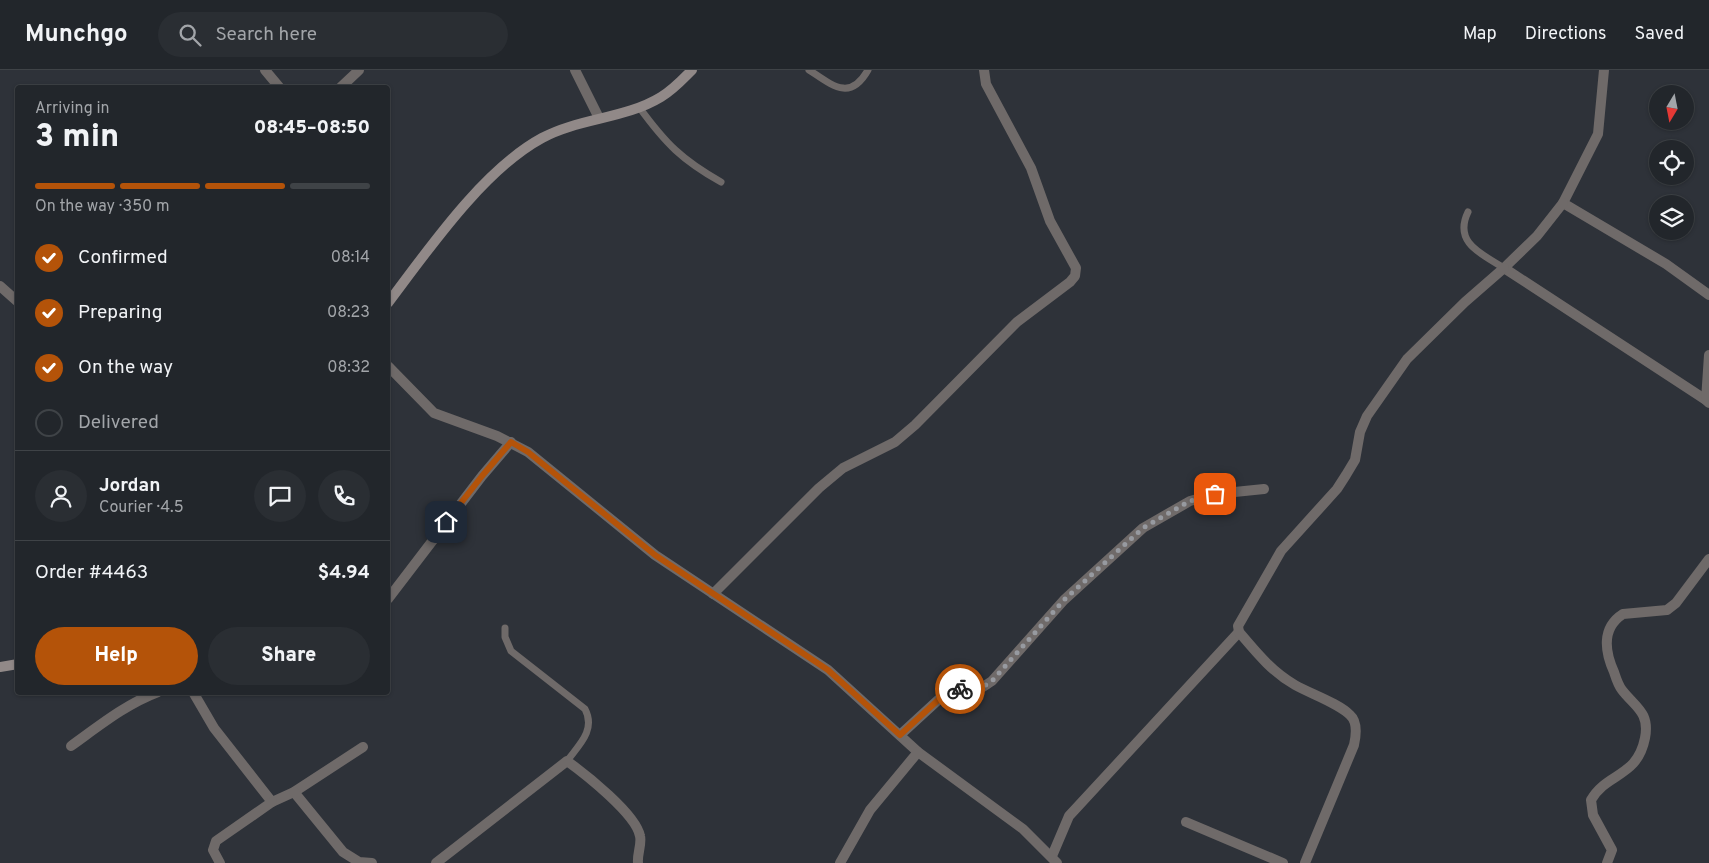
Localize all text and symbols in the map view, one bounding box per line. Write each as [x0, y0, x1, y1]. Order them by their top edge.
search box [158, 12, 508, 57]
text: Munchgo [25, 20, 128, 50]
icon: search [176, 21, 204, 49]
text: Search here [216, 23, 317, 47]
text: Map [1463, 23, 1497, 46]
text: Directions [1525, 23, 1607, 46]
text: Saved [1635, 23, 1684, 46]
north arrow [1649, 85, 1694, 130]
map controls [1649, 85, 1694, 240]
text: Arriving in [35, 99, 110, 119]
text: 08:45–08:50 [254, 116, 370, 140]
text: 3 min [35, 118, 119, 158]
button: locate [1649, 140, 1694, 185]
button: layers [1649, 195, 1694, 240]
text: On the way · 350 m [35, 197, 170, 217]
icon: check [35, 244, 63, 272]
text: Confirmed [78, 246, 168, 270]
text: 08:14 [331, 248, 370, 268]
icon: check [35, 299, 63, 327]
text: Preparing [78, 301, 162, 325]
text: 08:23 [327, 303, 370, 323]
icon: check [35, 354, 63, 382]
text: On the way [78, 356, 173, 380]
text: 08:32 [327, 358, 370, 378]
text: Delivered [78, 411, 159, 435]
button: person [35, 470, 87, 522]
button: chat [254, 470, 306, 522]
button: phone [318, 470, 370, 522]
pin [1194, 473, 1236, 515]
text: Jordan [99, 474, 161, 498]
icon: bag [1201, 480, 1229, 508]
text: Courier · 4.5 [99, 498, 184, 518]
pin [425, 501, 467, 543]
icon: home [432, 508, 460, 536]
text: Order #4463 [35, 561, 148, 585]
text: $4.94 [318, 561, 370, 585]
button: Help [35, 627, 198, 685]
button: Share [208, 627, 370, 685]
courier [935, 664, 985, 714]
icon: bike [946, 675, 974, 703]

